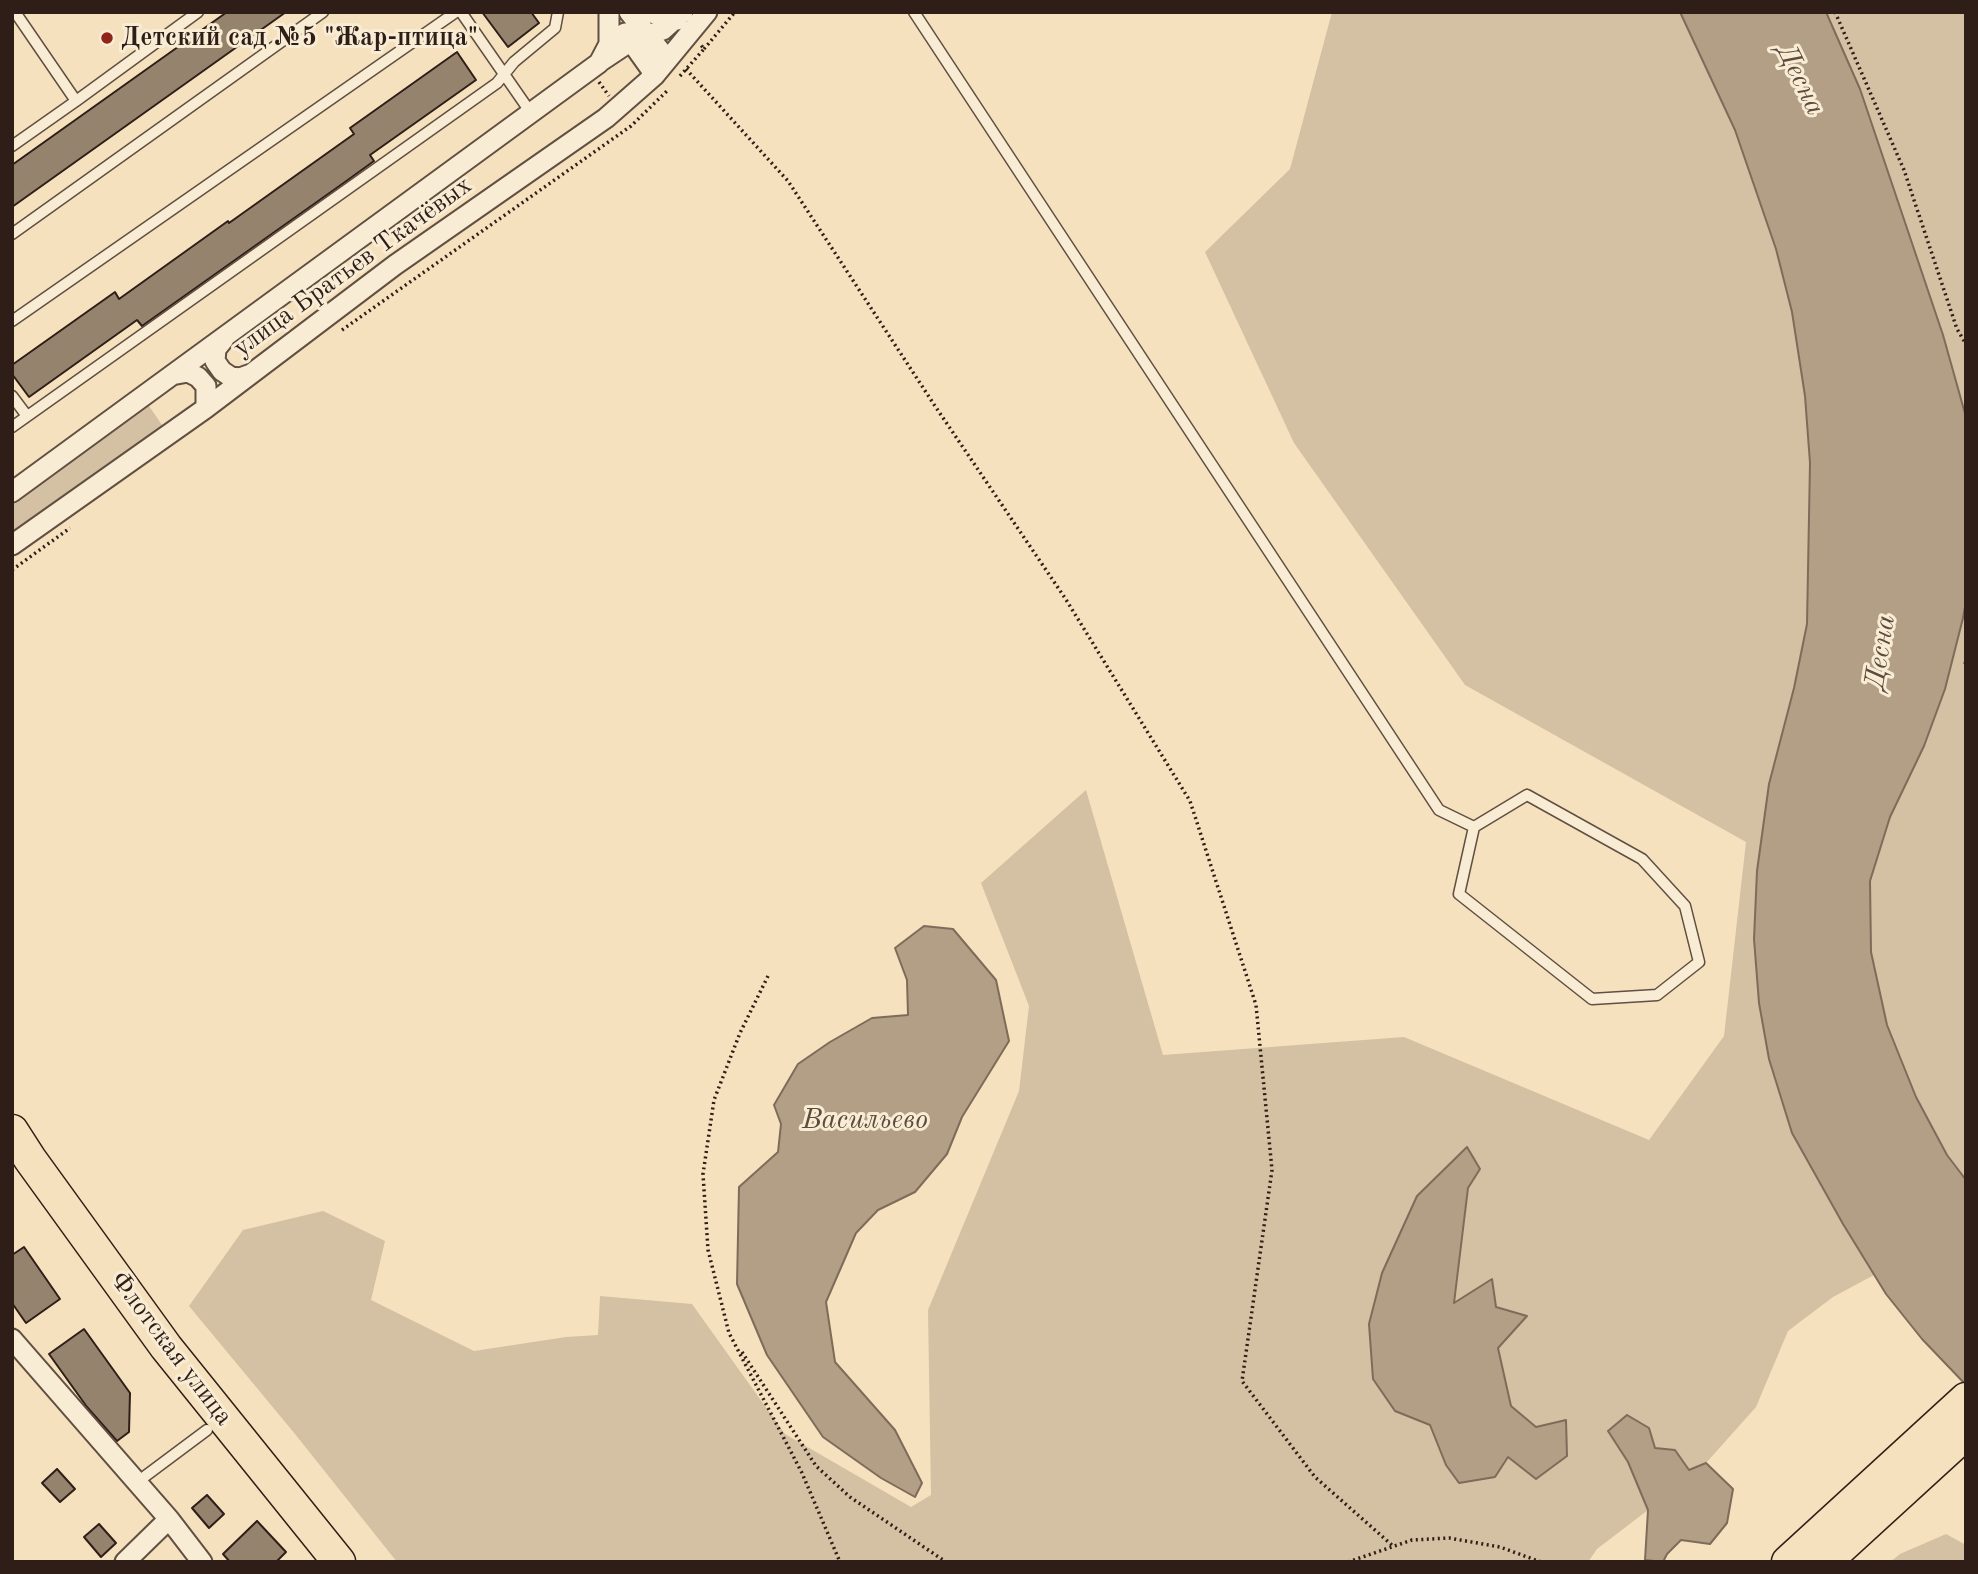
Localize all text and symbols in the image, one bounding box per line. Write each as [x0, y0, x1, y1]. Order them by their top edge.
place label: Детский сад №5 "Жар-птица" [121, 22, 478, 54]
marker: Детский сад №5 "Жар-птица" [99, 30, 115, 46]
water label: Десна [1768, 39, 1832, 121]
street label: улица Братьев Ткачёвых [228, 170, 478, 364]
water label: Десна [1859, 612, 1903, 692]
water label: Васильево [802, 1104, 928, 1138]
street label: Флотская улица [103, 1266, 239, 1432]

